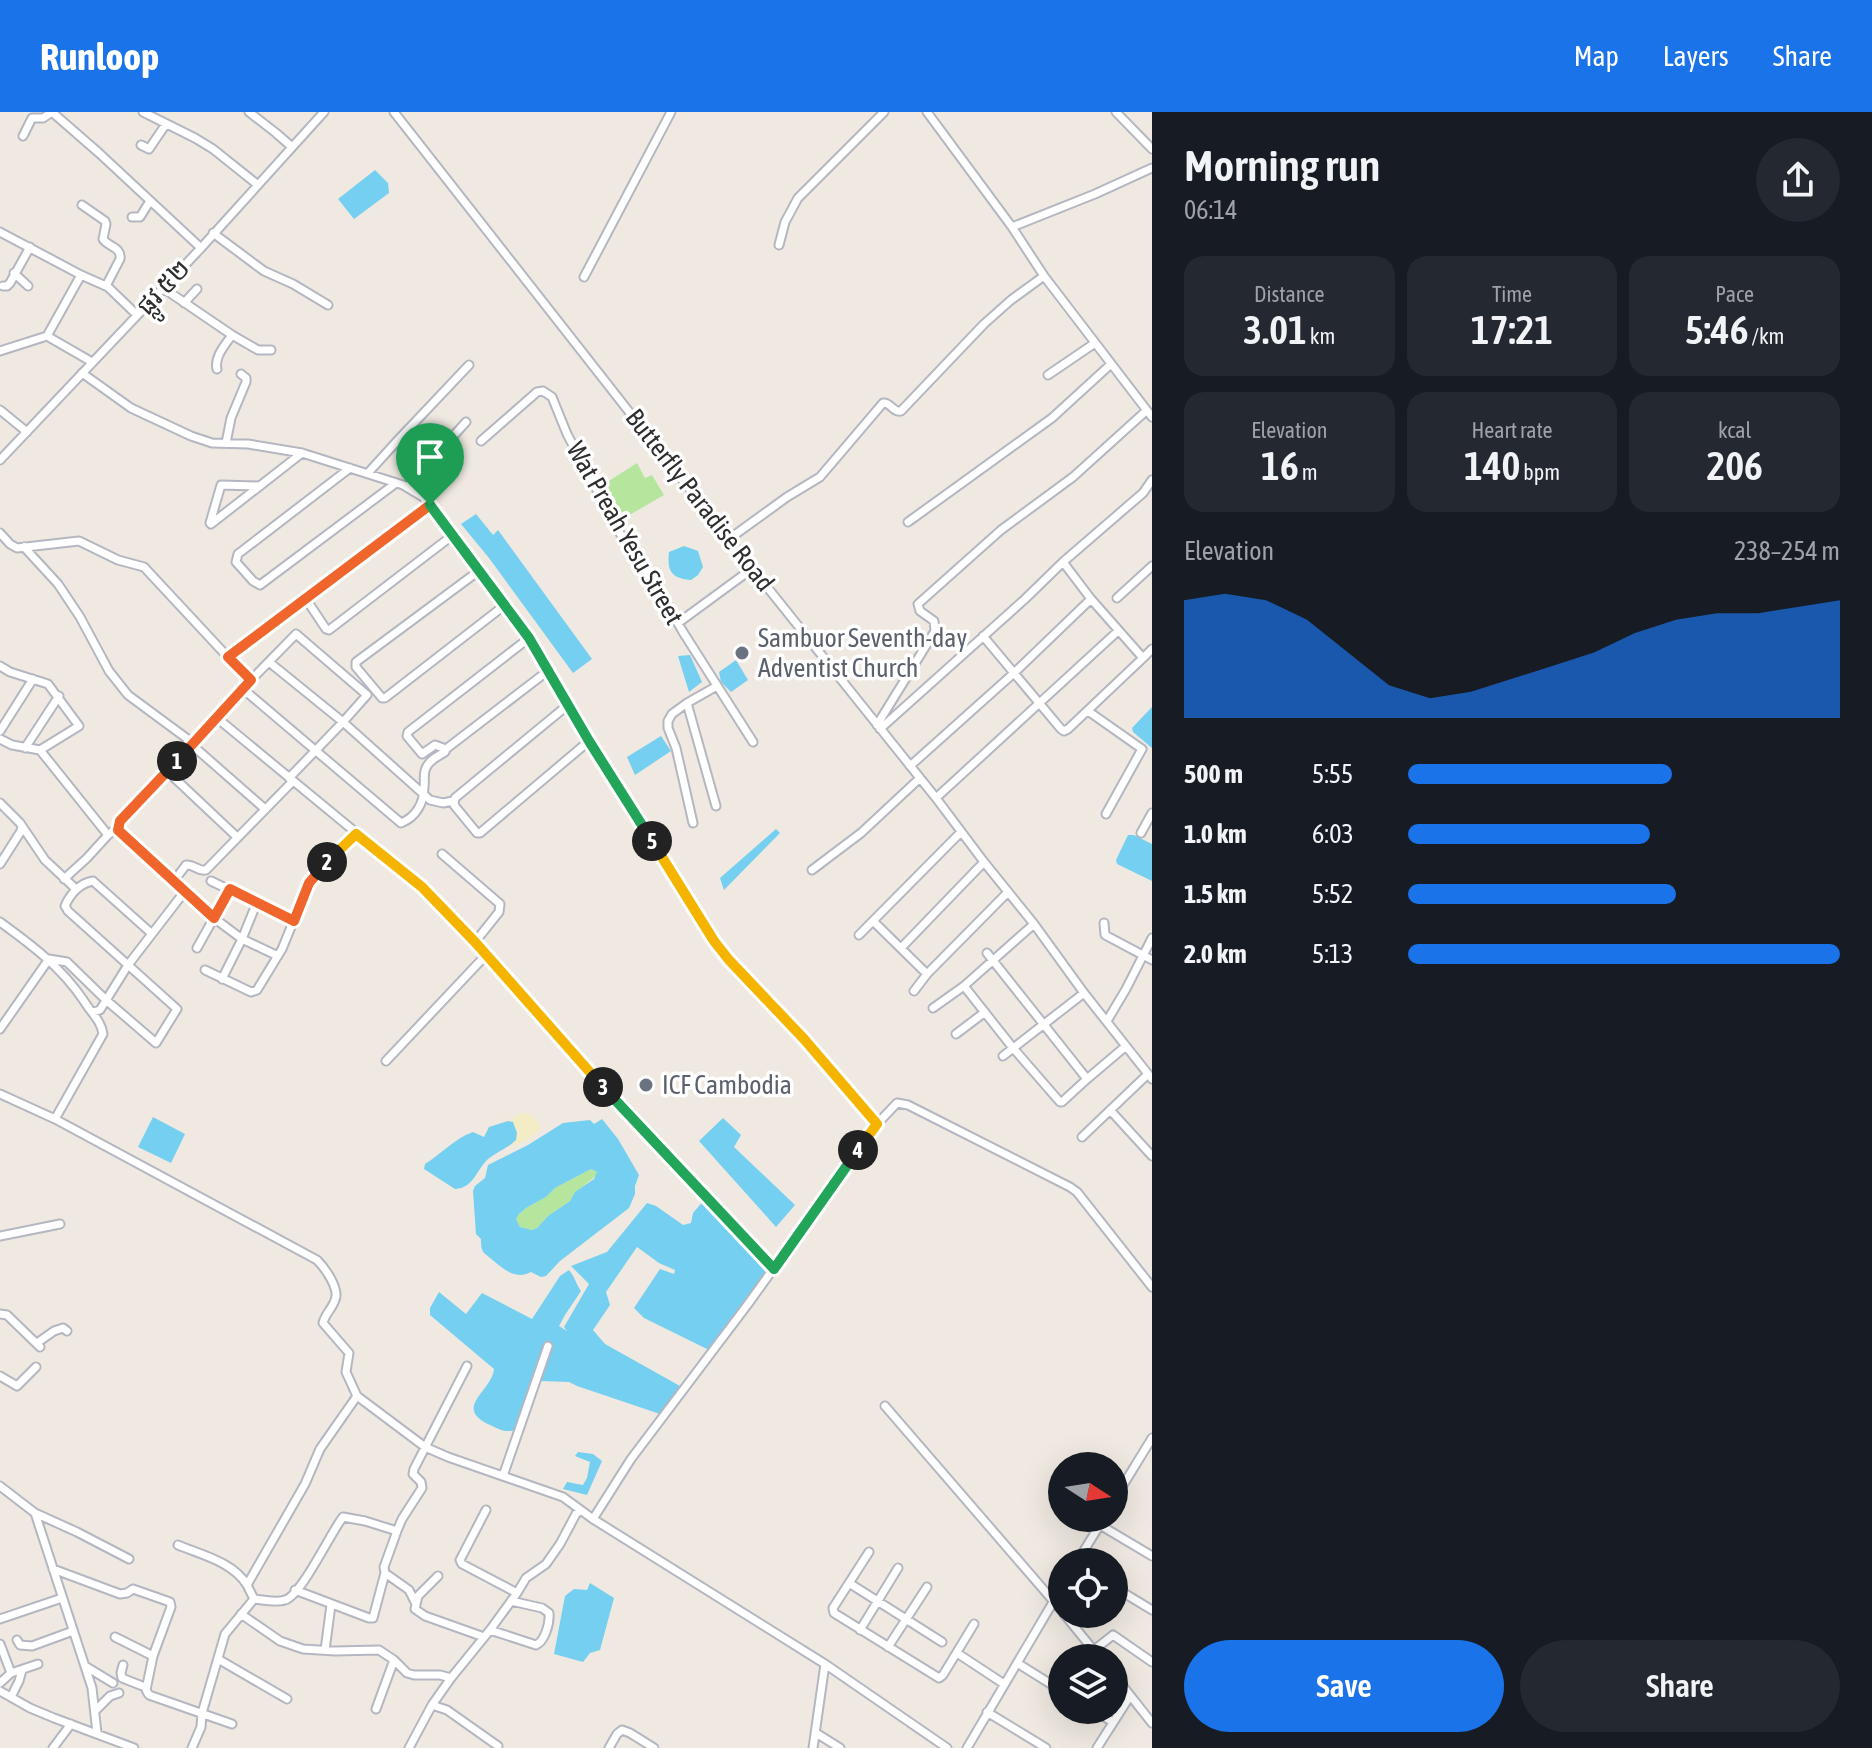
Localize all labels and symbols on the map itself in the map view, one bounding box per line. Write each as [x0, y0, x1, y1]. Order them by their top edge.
street label: ផ្លូវ ៥២ [130, 253, 202, 327]
street label: Butterfly Paradise Road [620, 403, 780, 597]
pin [396, 423, 464, 505]
street label: Wat Preah Yesu Street [561, 436, 689, 630]
place label: Sambuor Seventh-day Adventist Church [758, 623, 967, 683]
marker: Sambuor Seventh-day Adventist Church [733, 644, 751, 662]
pin: 1 [157, 741, 197, 781]
pin: 5 [632, 821, 672, 861]
pin: 2 [307, 842, 347, 882]
pin: 3 [583, 1067, 623, 1107]
place label: ICF Cambodia [662, 1070, 792, 1100]
marker: ICF Cambodia [637, 1076, 655, 1094]
pin: 4 [838, 1130, 878, 1170]
north arrow [1048, 1452, 1128, 1532]

